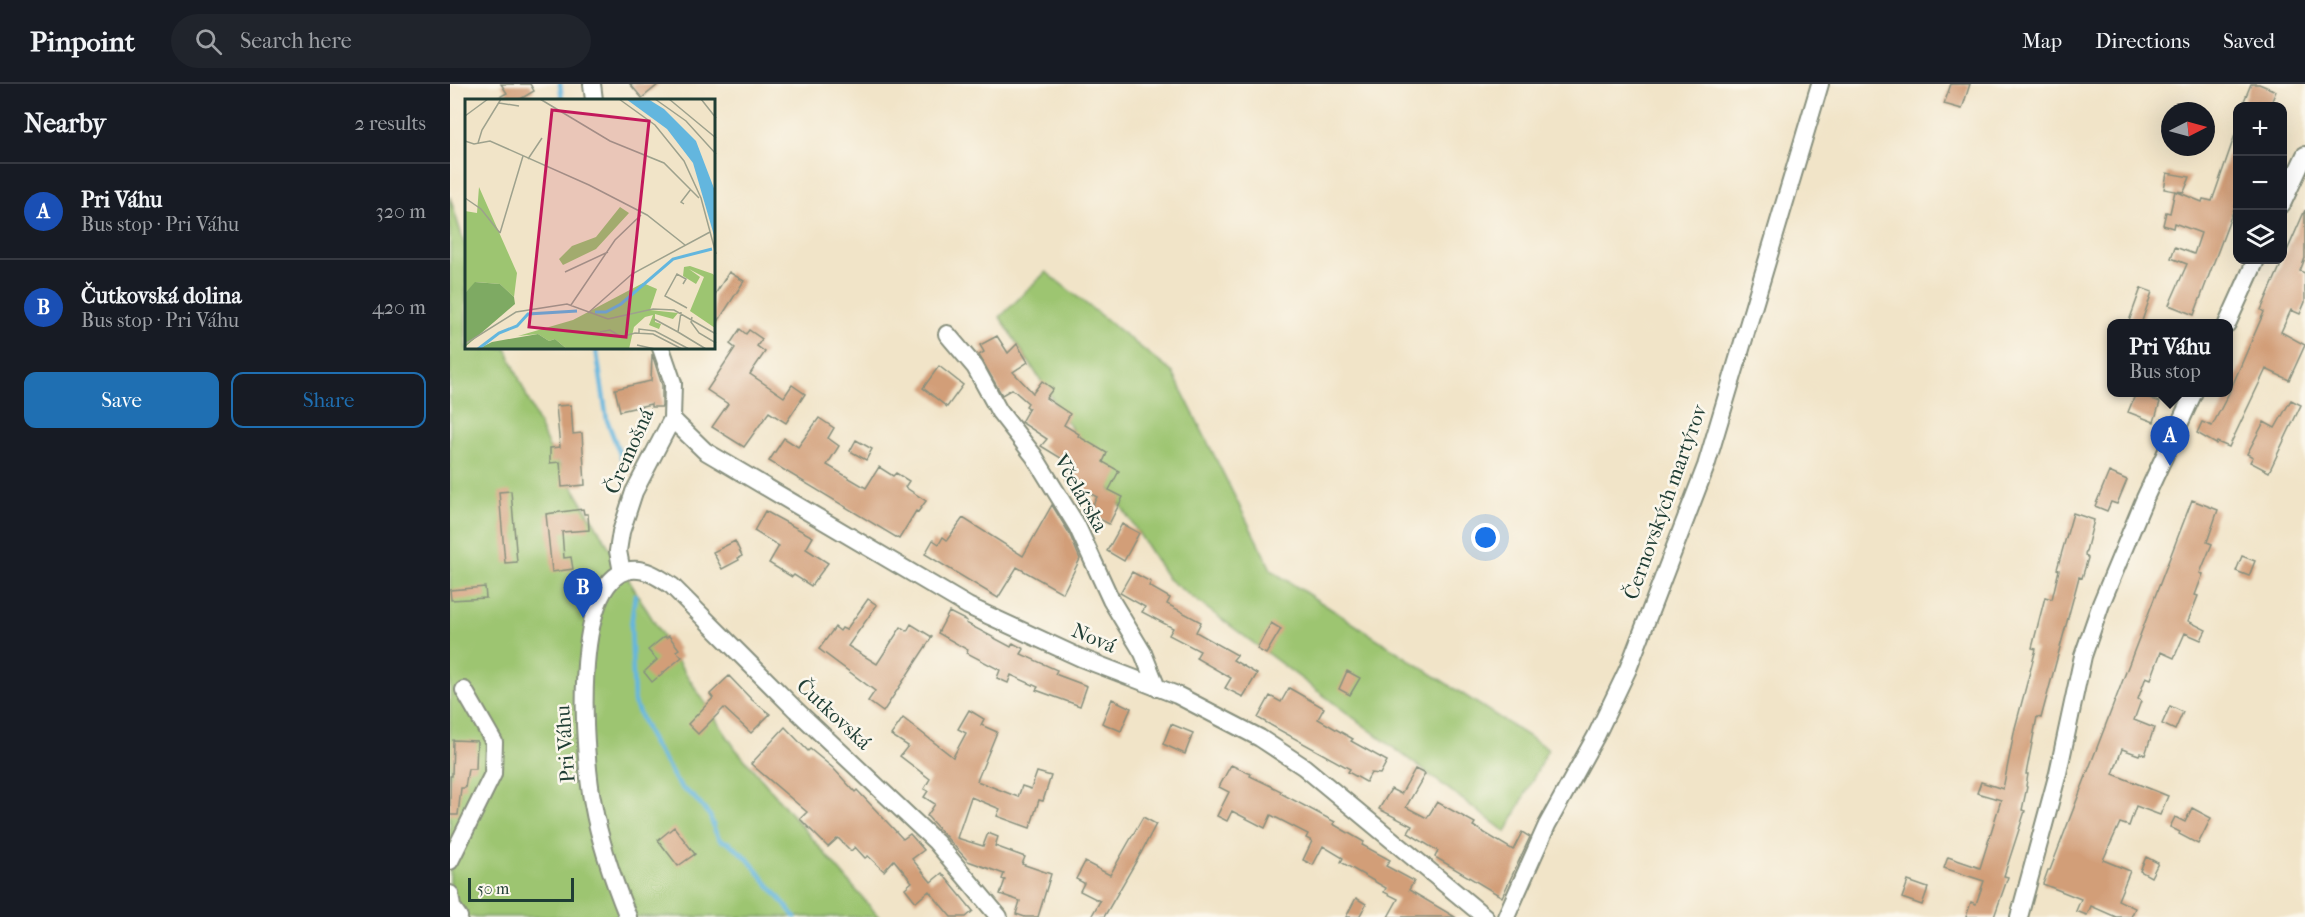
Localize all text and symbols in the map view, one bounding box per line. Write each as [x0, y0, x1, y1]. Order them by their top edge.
search box [171, 14, 591, 68]
text: Pinpoint [30, 25, 135, 58]
icon: search [192, 25, 225, 58]
text: Search here [240, 28, 352, 54]
text: Map [2022, 29, 2062, 53]
text: Directions [2095, 29, 2190, 53]
text: Saved [2223, 29, 2275, 53]
inset map [465, 99, 716, 350]
north arrow [2161, 102, 2215, 156]
map controls [2233, 102, 2287, 264]
button: + [2233, 102, 2287, 156]
text: Nearby [24, 108, 106, 139]
text: 2 results [355, 112, 426, 135]
button: − [2233, 156, 2287, 210]
text: Pri Váhu [81, 187, 162, 213]
text: A [37, 200, 50, 223]
text: 320 m [376, 200, 426, 223]
button: layers [2233, 210, 2287, 264]
text: Bus stop · Pri Váhu [81, 213, 239, 236]
text: Čutkovská dolina [81, 283, 242, 309]
text: B [37, 296, 50, 319]
text: 420 m [372, 296, 426, 319]
text: Bus stop · Pri Váhu [81, 309, 239, 332]
popup [2107, 319, 2233, 397]
text: Pri Váhu [2129, 334, 2211, 360]
text: Bus stop [2129, 360, 2201, 383]
button: Save [24, 372, 219, 428]
button: Share [231, 372, 426, 428]
street label: Černovských martýrov [1619, 401, 1712, 603]
street label: Čremošná [600, 404, 659, 497]
pin: A [2150, 416, 2190, 466]
street label: Včelárska [1049, 449, 1113, 536]
your location [1471, 523, 1500, 552]
pin: B [564, 568, 602, 618]
street label: Nová [1068, 618, 1120, 658]
street label: Čutkovská [792, 674, 876, 755]
street label: Pri Váhu [550, 704, 580, 784]
scale bar [468, 875, 574, 902]
text: 50 m [477, 879, 509, 898]

